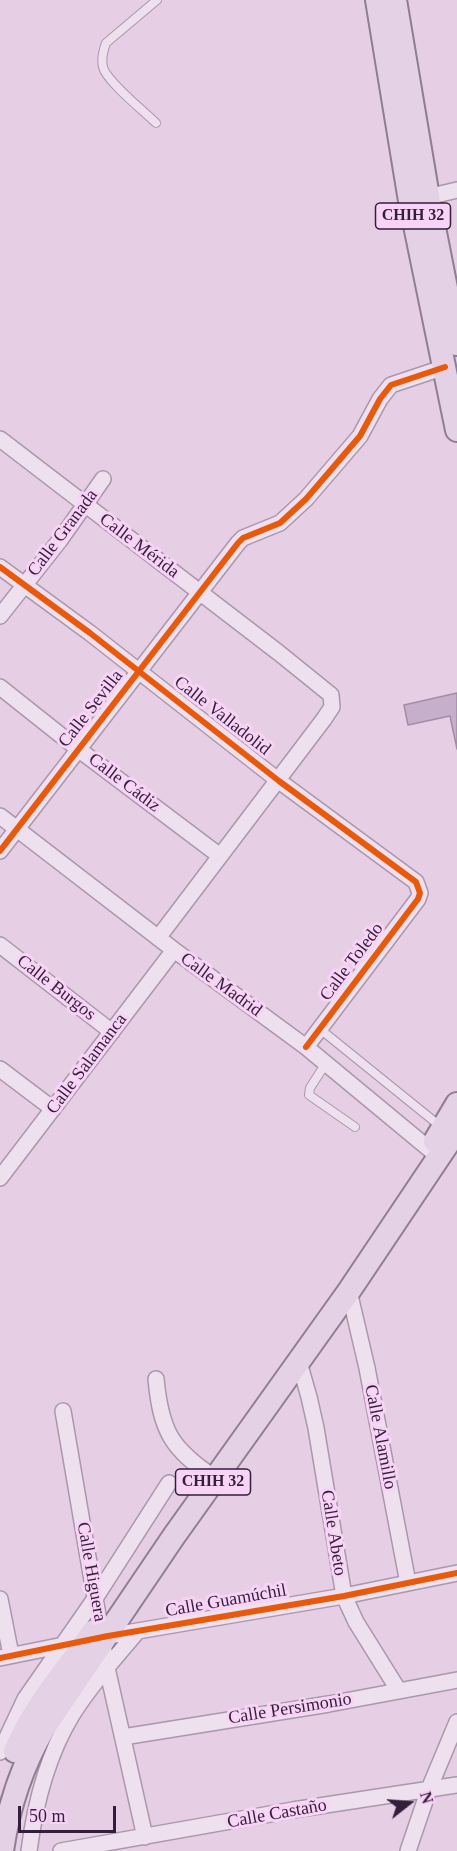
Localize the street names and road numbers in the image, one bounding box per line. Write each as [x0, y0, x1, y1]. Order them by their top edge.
road number: CHIH 32 [376, 203, 450, 229]
street label: Calle Granada [23, 485, 103, 581]
street label: Calle Mérida [95, 509, 183, 583]
street label: Calle Sevilla [54, 666, 128, 752]
street label: Calle Valladolid [169, 672, 275, 760]
street label: Calle Cádiz [84, 749, 164, 817]
street label: Calle Toledo [316, 919, 388, 1005]
street label: Calle Madrid [176, 948, 266, 1022]
street label: Calle Burgos [12, 951, 100, 1025]
street label: Calle Salamanca [42, 1009, 132, 1119]
street label: Calle Alamillo [359, 1383, 401, 1491]
road number: CHIH 32 [176, 1469, 250, 1495]
street label: Calle Abeto [316, 1489, 350, 1577]
street label: Calle Higuera [72, 1521, 110, 1623]
street label: Calle Guamúchil [164, 1580, 288, 1622]
street label: Calle Persimonio [227, 1689, 353, 1729]
street label: Calle Castaño [226, 1795, 328, 1833]

